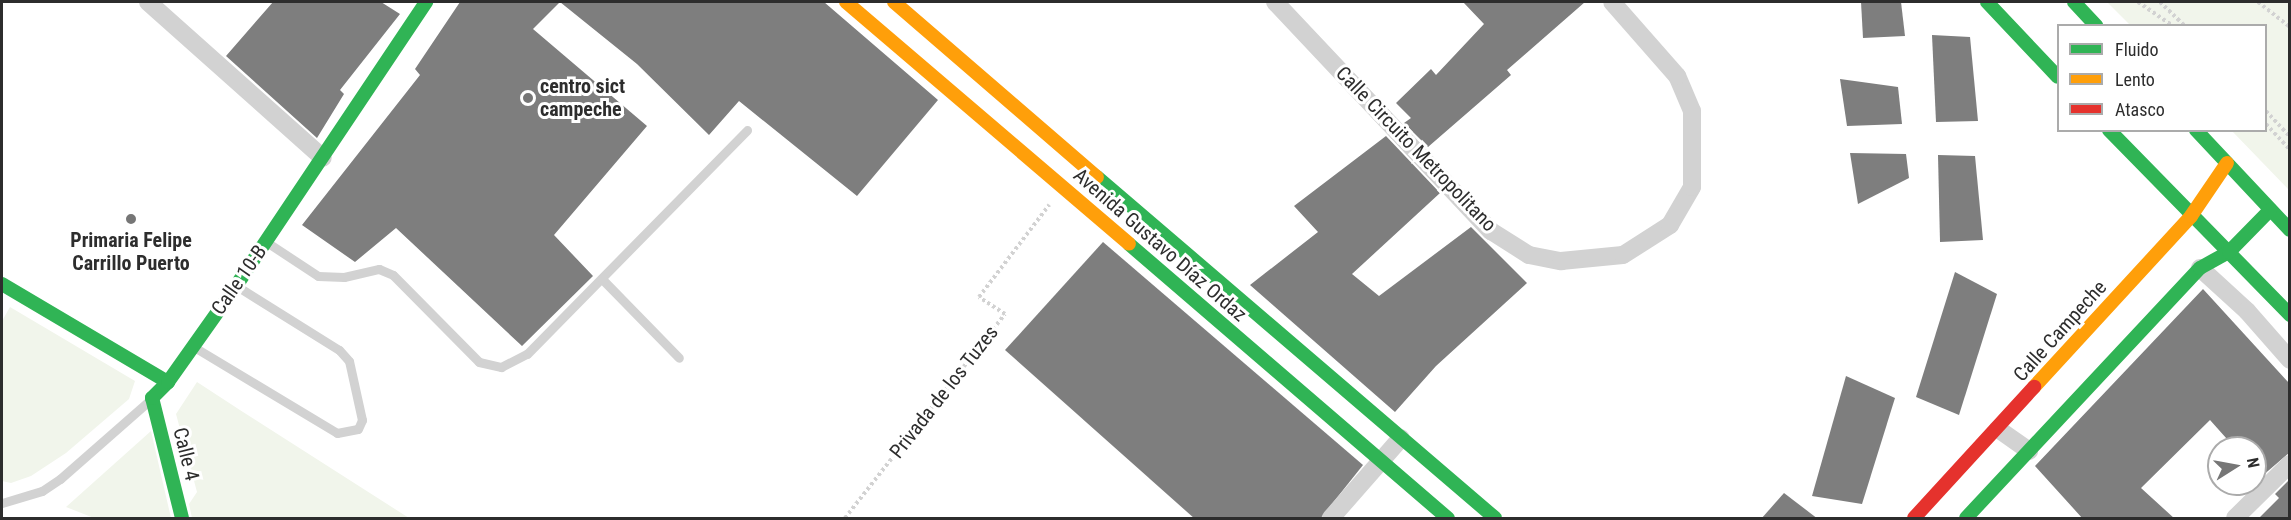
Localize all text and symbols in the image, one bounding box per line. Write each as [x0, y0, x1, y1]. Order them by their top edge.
legend [2057, 24, 2267, 132]
text: Fluido [2115, 39, 2159, 60]
street label: Calle Circuito Metropolitano [1331, 61, 1501, 237]
text: Lento [2115, 69, 2155, 90]
place label: centro sict campeche [540, 74, 625, 121]
marker: centro sict campeche [521, 91, 535, 105]
text: Atasco [2115, 99, 2165, 120]
street label: Avenida Gustavo Díaz Ordaz [1069, 163, 1251, 327]
marker: Primaria Felipe Carrillo Puerto [124, 212, 138, 226]
place label: Primaria Felipe Carrillo Puerto [70, 228, 192, 275]
street label: Calle 10-B [206, 240, 272, 320]
street label: Calle Campeche [2008, 276, 2112, 386]
street label: Privada de los Tuzes [885, 321, 1003, 463]
street label: Calle 4 [168, 425, 204, 483]
north arrow [2207, 436, 2267, 496]
text: N [2243, 456, 2263, 469]

